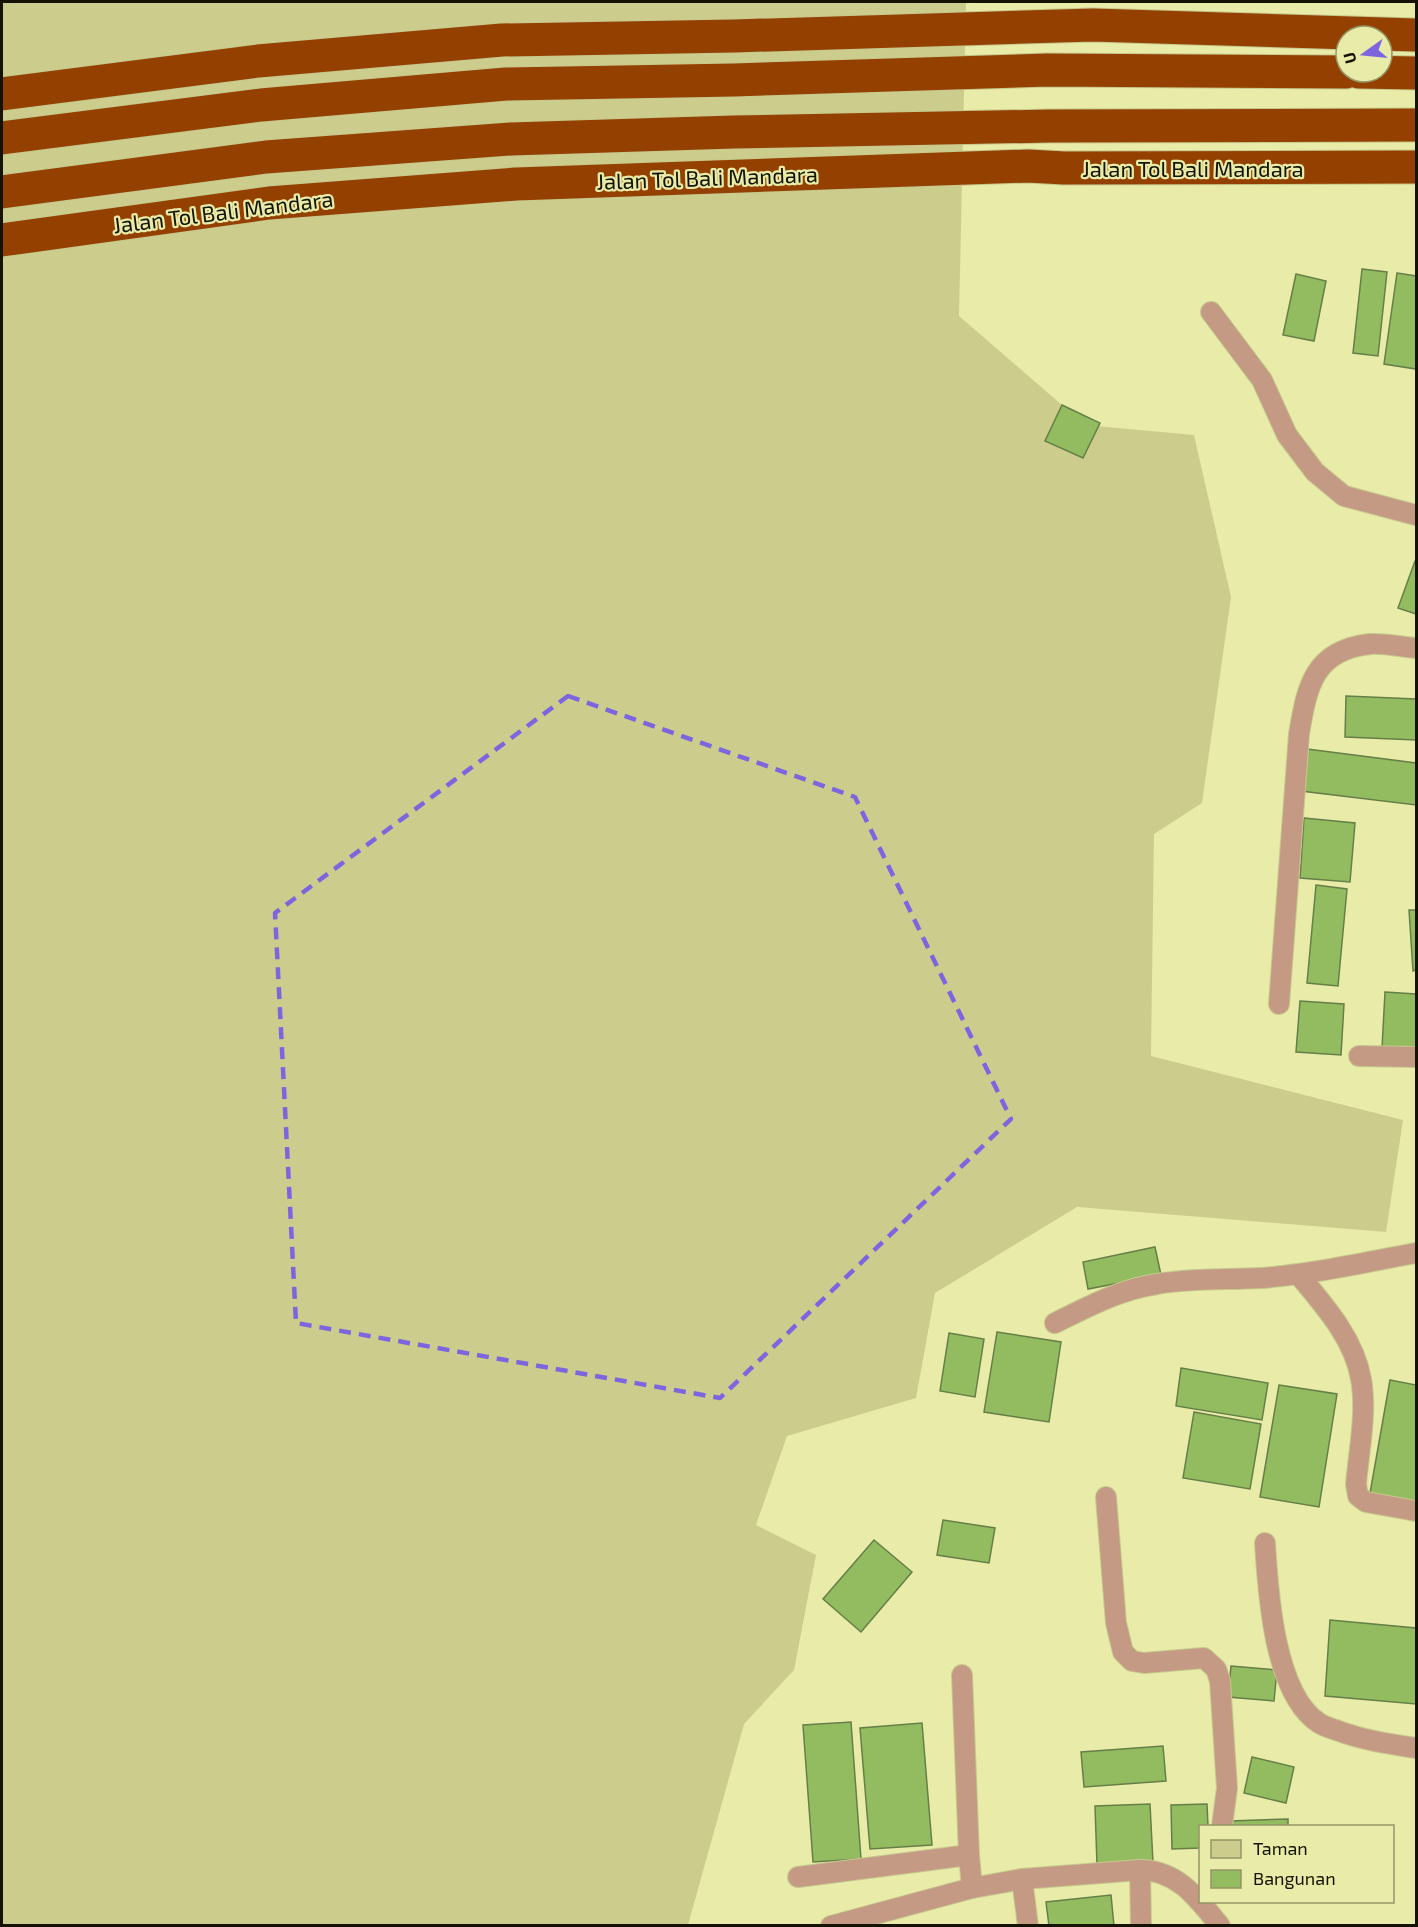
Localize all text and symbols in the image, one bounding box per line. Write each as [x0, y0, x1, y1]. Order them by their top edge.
north arrow [1334, 24, 1394, 84]
text: U [1338, 50, 1360, 66]
street label: Jalan Tol Bali Mandara [1082, 155, 1304, 181]
street label: Jalan Tol Bali Mandara [596, 160, 818, 194]
street label: Jalan Tol Bali Mandara [112, 185, 334, 237]
legend [1199, 1825, 1394, 1903]
text: Taman [1253, 1837, 1308, 1859]
text: Bangunan [1253, 1867, 1336, 1889]

